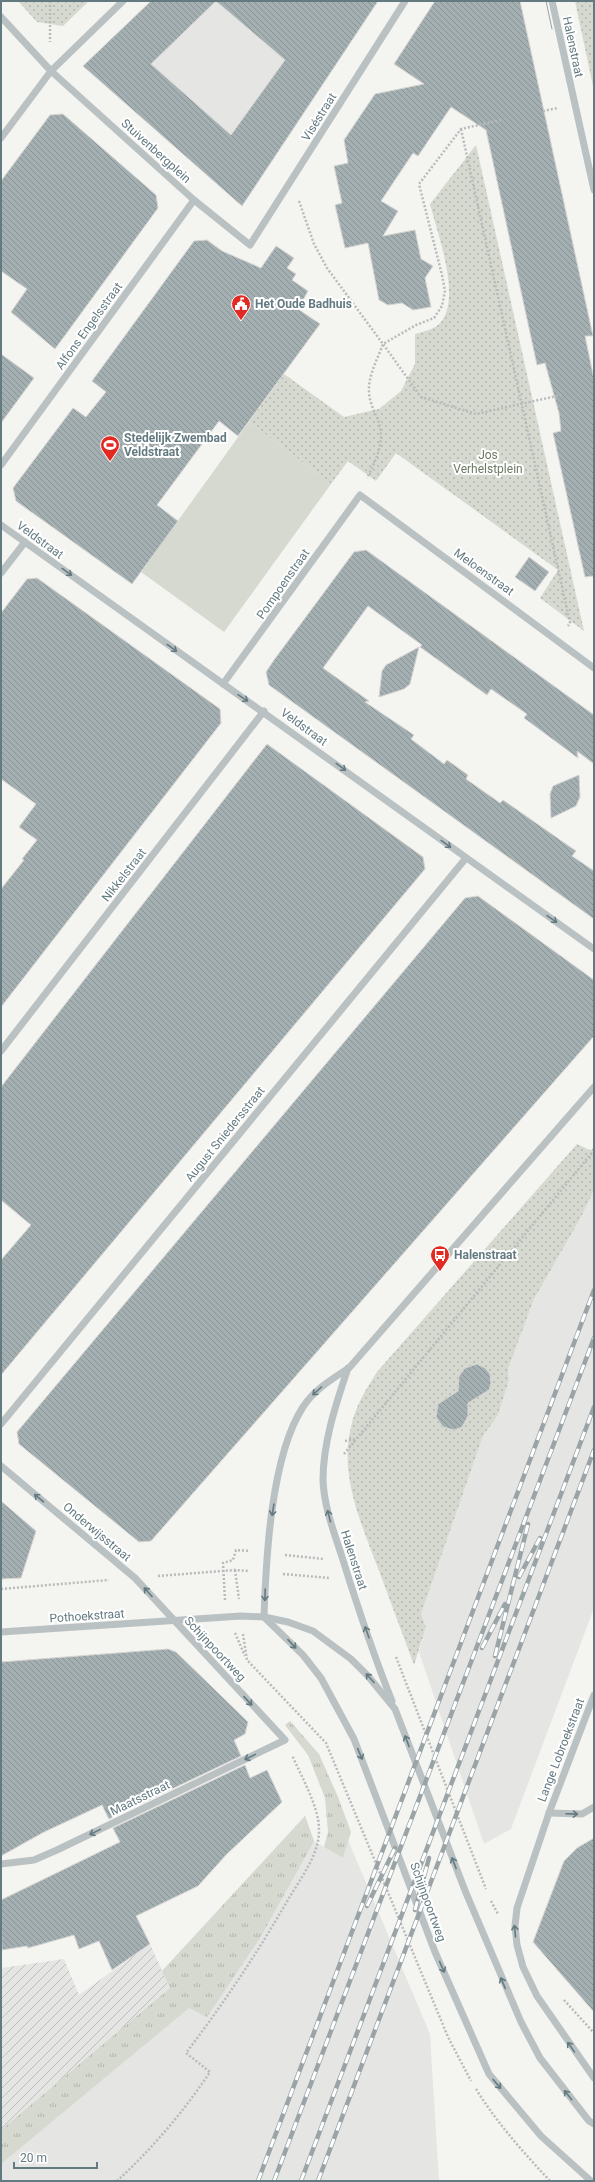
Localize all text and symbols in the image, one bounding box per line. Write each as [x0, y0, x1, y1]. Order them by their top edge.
street label: Halenstraat [560, 15, 586, 79]
street label: Viséstraat [299, 90, 339, 144]
street label: Stuivenbergplein [118, 116, 194, 186]
street label: Alfons Engelsstraat [53, 280, 125, 372]
public building icon: Het Oude Badhuis [230, 293, 252, 321]
place label: Het Oude Badhuis [255, 297, 352, 311]
place label: Stedelijk Zwembad Veldstraat [124, 431, 227, 459]
sports icon: Stedelijk Zwembad Veldstraat [99, 434, 121, 462]
park label: Jos Verhelstplein [453, 448, 523, 476]
street label: Veldstraat [14, 518, 66, 562]
street label: Pompoenstraat [254, 546, 312, 622]
street label: Meloenstraat [451, 546, 517, 598]
one-way arrow [61, 568, 72, 576]
one-way arrow [167, 644, 178, 652]
one-way arrow [238, 694, 249, 702]
street label: Veldstraat [278, 705, 330, 749]
one-way arrow [335, 763, 346, 771]
one-way arrow [440, 840, 451, 848]
street label: Nikkelstraat [99, 846, 149, 904]
one-way arrow [546, 915, 557, 923]
street label: August Sniedersstraat [182, 1084, 268, 1184]
bus stop icon: Halenstraat [429, 1244, 451, 1272]
place label: Halenstraat [454, 1248, 517, 1262]
one-way arrow [312, 1386, 322, 1395]
one-way arrow [34, 1493, 44, 1502]
street label: Onderwijsstraat [60, 1500, 134, 1564]
one-way arrow [269, 1503, 277, 1516]
one-way arrow [325, 1509, 332, 1522]
street label: Halenstraat [338, 1528, 370, 1592]
one-way arrow [143, 1587, 152, 1597]
one-way arrow [261, 1588, 268, 1601]
street label: Pothoekstraat [49, 1606, 125, 1626]
street label: Schijnpoortweg [181, 1614, 249, 1684]
one-way arrow [363, 1626, 370, 1639]
one-way arrow [287, 1639, 297, 1649]
one-way arrow [366, 1674, 375, 1684]
one-way arrow [244, 1695, 253, 1706]
street label: Lange Lobroekstraat [535, 1696, 587, 1804]
one-way arrow [403, 1736, 411, 1748]
one-way arrow [357, 1747, 364, 1759]
one-way arrow [244, 1754, 256, 1761]
street label: Maatsstraat [108, 1778, 172, 1818]
one-way arrow [565, 1810, 578, 1817]
one-way arrow [89, 1829, 101, 1836]
one-way arrow [449, 1857, 457, 1869]
street label: Schijnpoortweg [407, 1860, 449, 1944]
one-way arrow [512, 1925, 519, 1938]
one-way arrow [438, 1960, 446, 1972]
one-way arrow [499, 1978, 506, 1990]
one-way arrow [567, 2042, 575, 2053]
one-way arrow [493, 2078, 501, 2089]
one-way arrow [564, 2089, 573, 2100]
scale bar [14, 2144, 97, 2170]
text: 20 m [20, 2151, 47, 2165]

